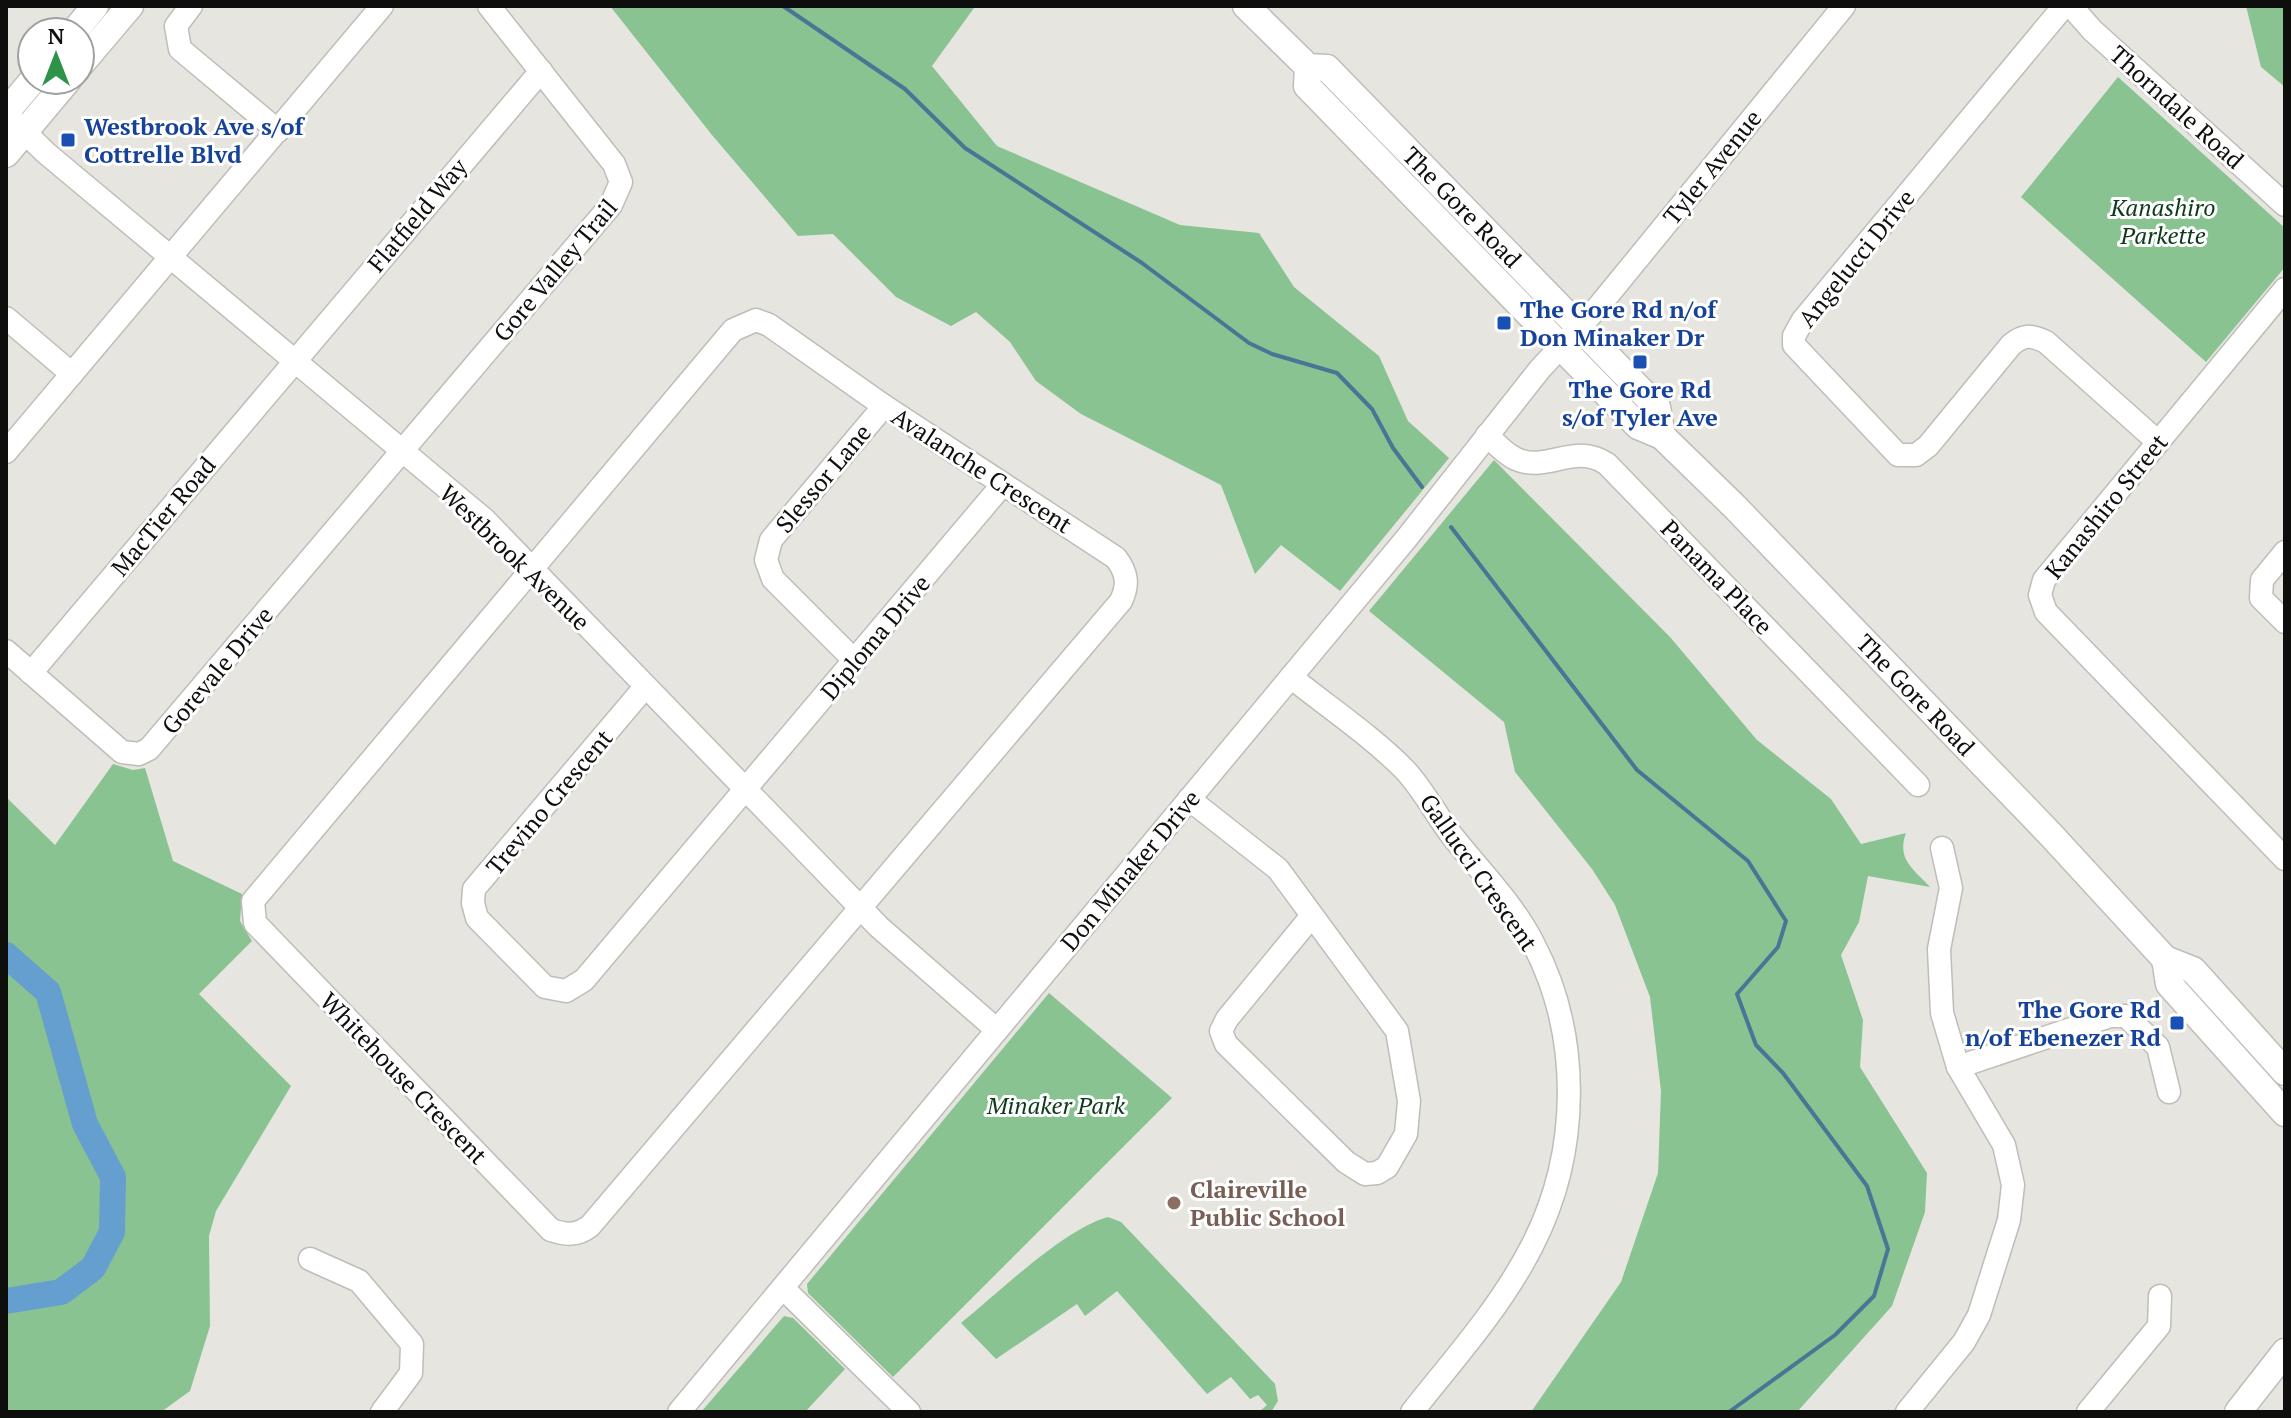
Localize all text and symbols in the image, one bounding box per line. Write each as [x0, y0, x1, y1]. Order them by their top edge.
north arrow [16, 16, 96, 96]
text: N [48, 21, 65, 50]
street label: Thorndale Road [2103, 38, 2251, 176]
street label: Tyler Avenue [1656, 103, 1768, 231]
place label: Westbrook Ave s/of Cottrelle Blvd [84, 110, 305, 170]
marker: Westbrook Ave s/of Cottrelle Blvd [59, 131, 77, 149]
street label: The Gore Road [1396, 139, 1529, 275]
street label: Flatfield Way [360, 151, 475, 279]
street label: Angelucci Drive [1791, 182, 1921, 334]
park label: Kanashiro Parkette [2110, 191, 2215, 251]
street label: Gore Valley Trail [486, 192, 624, 348]
place label: The Gore Rd n/of Don Minaker Dr [1520, 293, 1718, 353]
marker: The Gore Rd n/of Don Minaker Dr [1495, 314, 1513, 332]
marker: The Gore Rd s/of Tyler Ave [1631, 353, 1649, 371]
place label: The Gore Rd s/of Tyler Ave [1562, 373, 1718, 433]
street label: Avalanche Crescent [886, 400, 1078, 540]
street label: Slessor Lane [768, 417, 878, 539]
street label: Kanashiro Street [2038, 427, 2175, 585]
street label: MacTier Road [104, 449, 222, 583]
street label: Westbrook Avenue [433, 477, 597, 637]
street label: Panama Place [1654, 513, 1780, 641]
street label: Diploma Drive [813, 568, 937, 706]
street label: Gorevale Drive [154, 599, 280, 741]
street label: The Gore Road [1850, 627, 1982, 762]
street label: Trevino Crescent [479, 722, 619, 882]
street label: Don Minaker Drive [1053, 783, 1207, 957]
street label: Gallucci Crescent [1413, 787, 1545, 957]
street label: Whitehouse Crescent [314, 985, 495, 1171]
place label: The Gore Rd n/of Ebenezer Rd [1965, 993, 2162, 1053]
marker: The Gore Rd n/of Ebenezer Rd [2168, 1014, 2186, 1032]
park label: Minaker Park [986, 1089, 1125, 1121]
place label: Claireville Public School [1190, 1173, 1345, 1233]
marker: Claireville Public School [1165, 1194, 1183, 1212]

